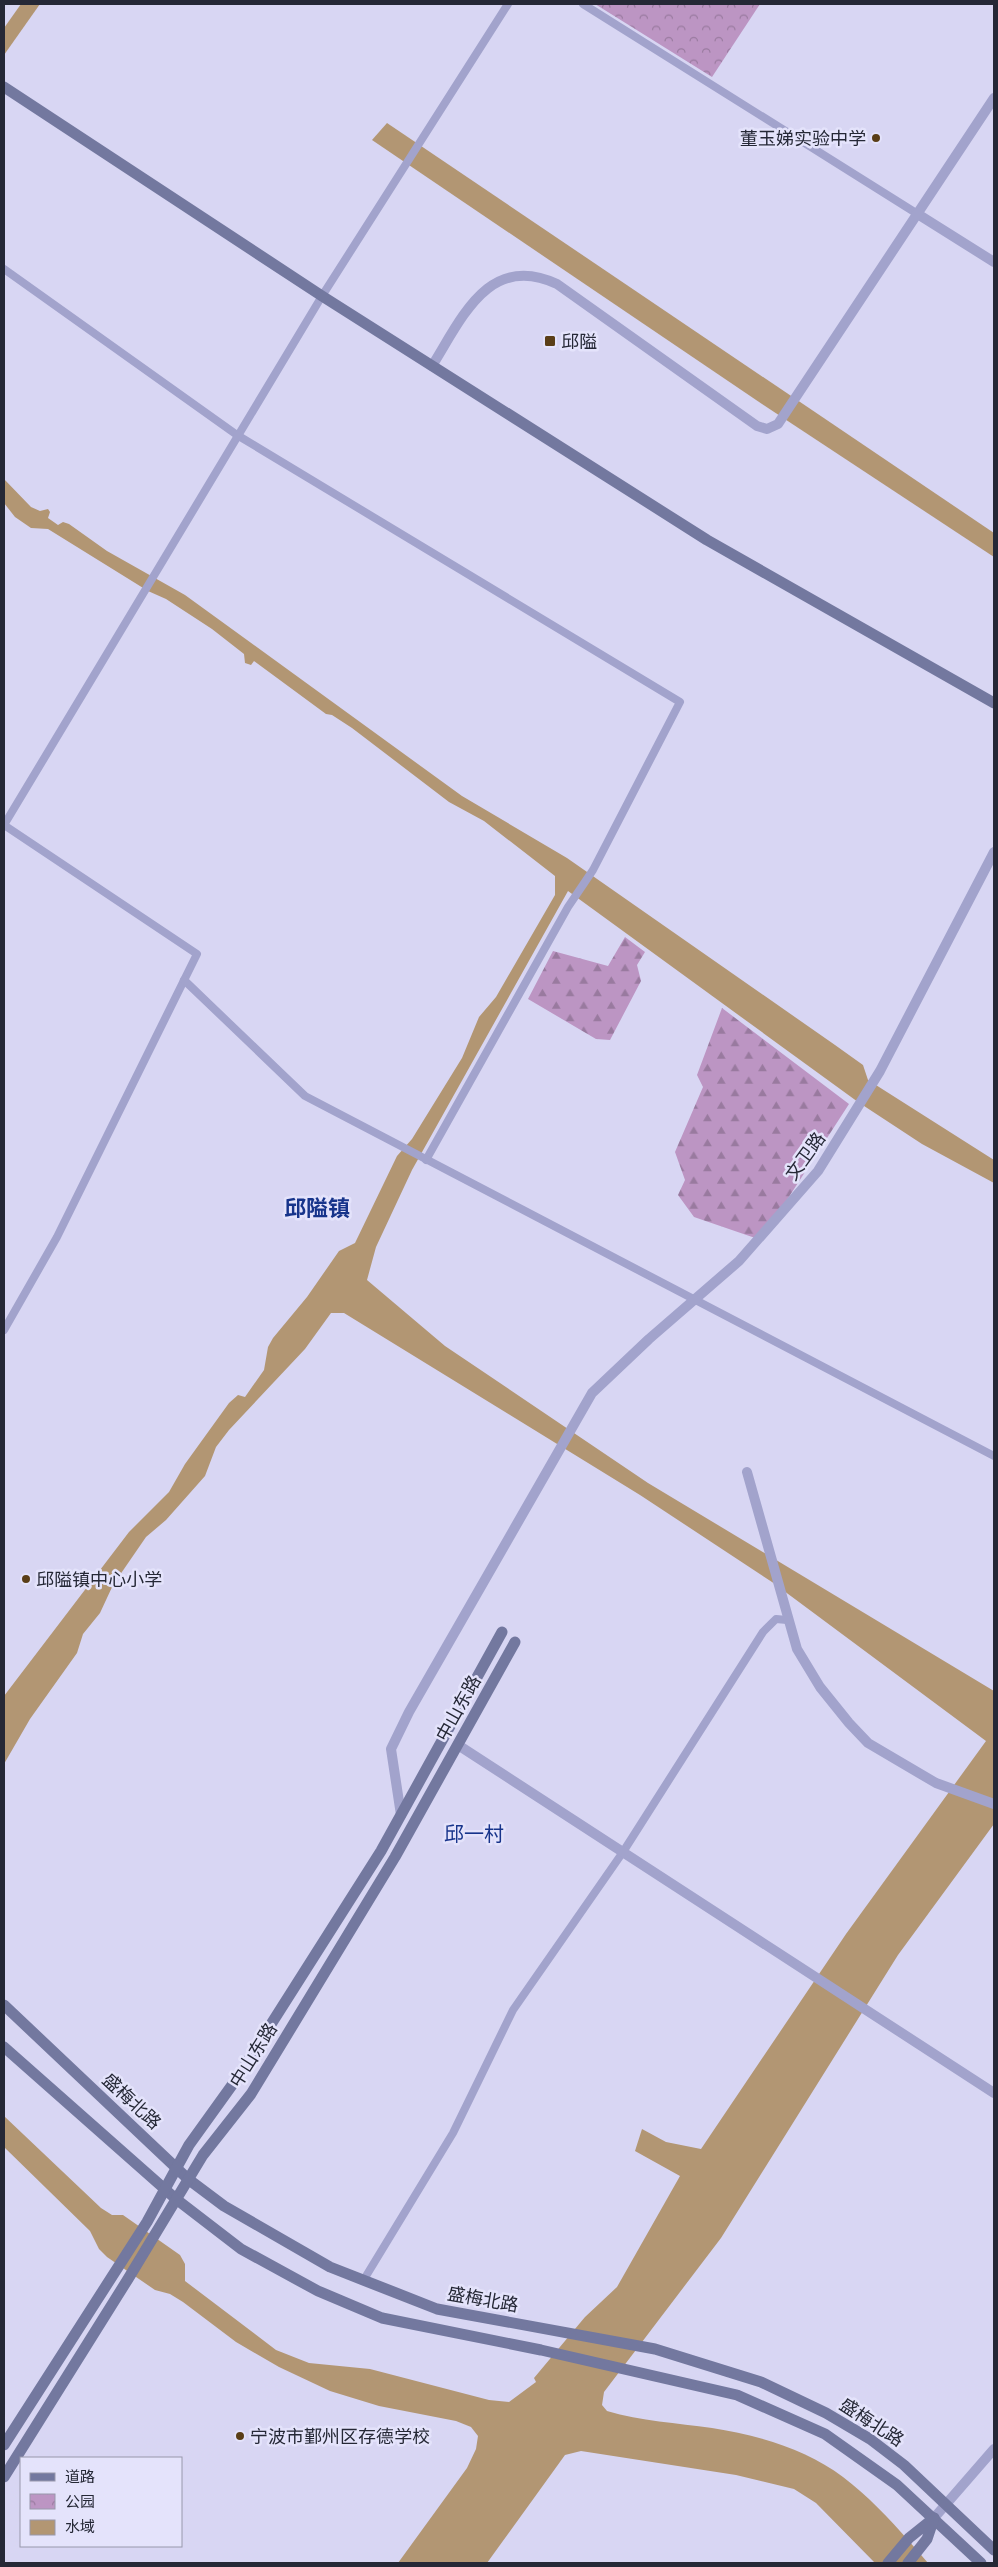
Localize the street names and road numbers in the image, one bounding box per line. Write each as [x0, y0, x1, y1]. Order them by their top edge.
street label: 文卫路 [781, 1128, 829, 1184]
street label: 中山东路 [431, 1671, 485, 1745]
street label: 中山东路 [225, 2019, 281, 2091]
street label: 盛梅北路 [99, 2069, 165, 2133]
street label: 盛梅北路 [446, 2282, 520, 2316]
street label: 盛梅北路 [836, 2394, 908, 2450]

